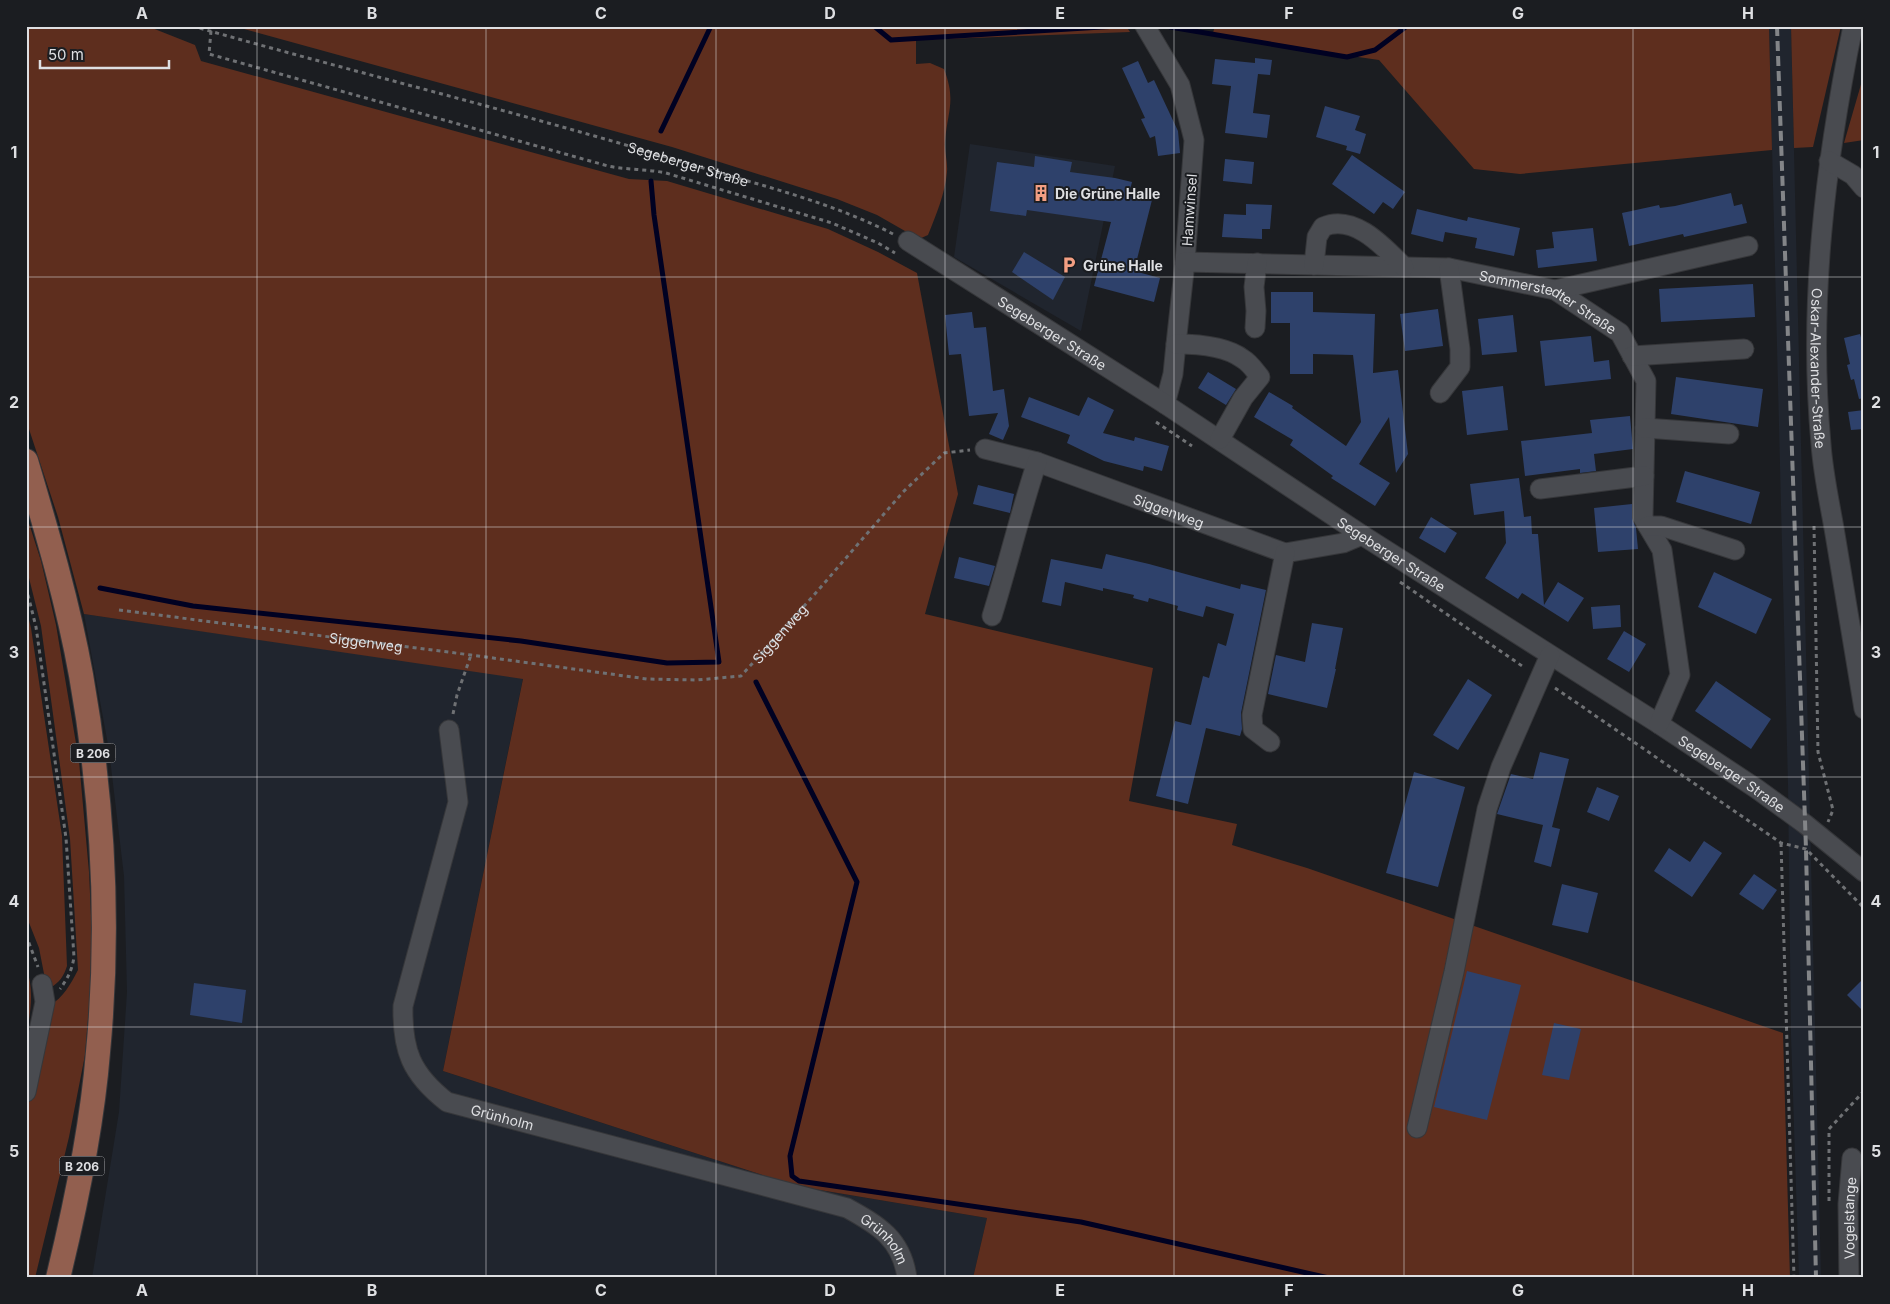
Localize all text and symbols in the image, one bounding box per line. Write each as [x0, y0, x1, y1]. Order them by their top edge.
text: A [136, 3, 148, 23]
text: B [367, 3, 377, 23]
text: C [595, 3, 607, 23]
text: D [824, 3, 836, 23]
text: E [1055, 3, 1065, 23]
text: F [1284, 3, 1294, 23]
text: G [1512, 3, 1524, 23]
text: H [1742, 3, 1754, 23]
scale bar [40, 38, 169, 70]
text: 50 m [48, 45, 84, 64]
street label: Segeberger Straße [626, 138, 751, 189]
text: 1 [11, 142, 17, 162]
text: 1 [1873, 142, 1879, 162]
street label: Hamwinsel [1178, 173, 1200, 247]
building icon: Die Grüne Halle [1031, 183, 1051, 203]
place label: Die Grüne Halle [1055, 185, 1160, 202]
parking icon: Grüne Halle [1059, 255, 1079, 275]
place label: Grüne Halle [1083, 257, 1163, 274]
street label: Sommerstedter Straße [1478, 266, 1620, 337]
street label: Oskar-Alexander-Straße [1808, 288, 1830, 449]
street label: Segeberger Straße [995, 292, 1110, 373]
text: 2 [9, 392, 19, 412]
text: 2 [1871, 392, 1881, 412]
street label: Siggenweg [1131, 490, 1206, 531]
street label: Segeberger Straße [1334, 513, 1449, 595]
street label: Siggenweg [748, 600, 810, 667]
street label: Siggenweg [328, 628, 404, 655]
text: 3 [9, 642, 19, 662]
text: 3 [1871, 642, 1881, 662]
street label: Segeberger Straße [1675, 731, 1789, 815]
road number: B 206 [70, 744, 116, 762]
text: 4 [9, 891, 20, 911]
text: 4 [1871, 891, 1882, 911]
street label: Grünholm [469, 1100, 536, 1133]
text: 5 [9, 1141, 19, 1161]
text: 5 [1871, 1141, 1881, 1161]
road number: B 206 [59, 1156, 104, 1176]
street label: Vogelstange [1839, 1176, 1859, 1259]
street label: Grünholm [858, 1209, 912, 1266]
text: A [136, 1280, 148, 1300]
text: B [367, 1280, 377, 1300]
text: C [595, 1280, 607, 1300]
text: D [824, 1280, 836, 1300]
text: E [1055, 1280, 1065, 1300]
text: F [1284, 1280, 1294, 1300]
text: G [1512, 1280, 1524, 1300]
text: H [1742, 1280, 1754, 1300]

